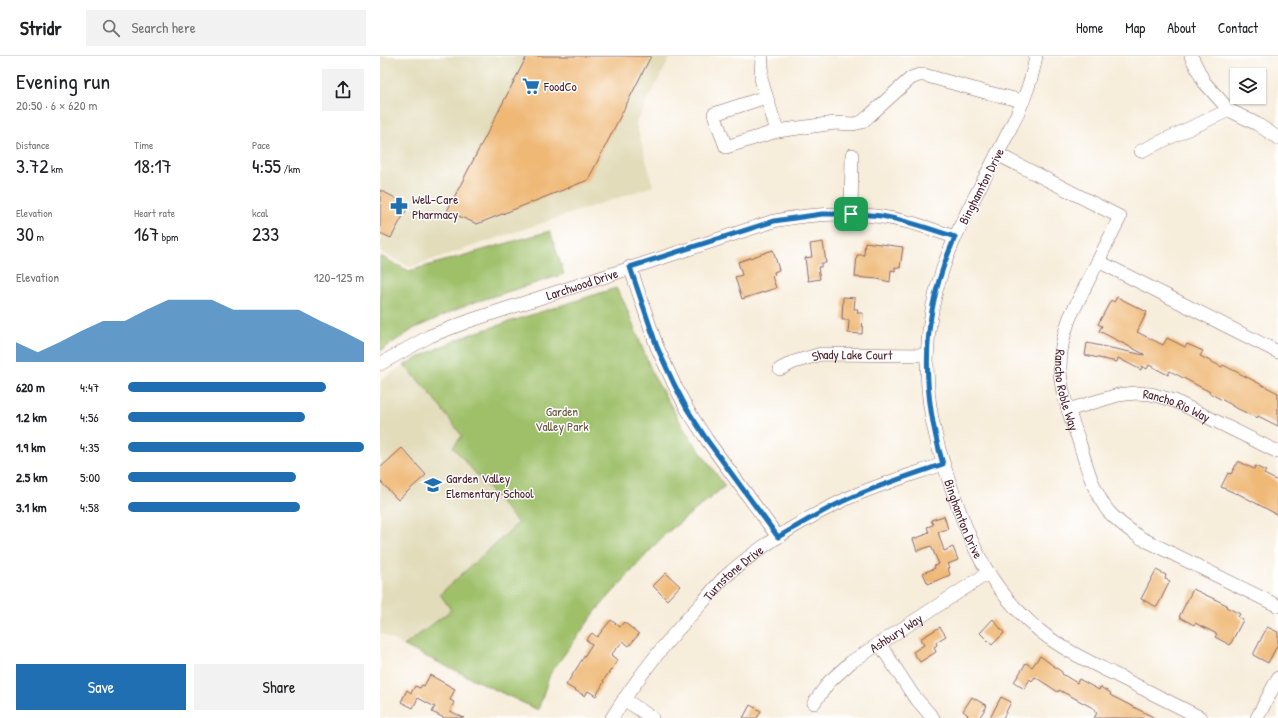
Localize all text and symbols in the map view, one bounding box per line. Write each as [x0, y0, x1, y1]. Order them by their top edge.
search box [86, 10, 366, 46]
text: Stridr [20, 15, 62, 41]
icon: search [100, 17, 122, 39]
text: Search here [132, 17, 196, 38]
text: Home [1076, 18, 1103, 37]
text: Map [1125, 18, 1145, 37]
text: About [1167, 18, 1196, 37]
text: Contact [1218, 18, 1258, 37]
text: Evening run [16, 66, 110, 96]
map controls [1230, 68, 1266, 104]
button: layers [1230, 68, 1266, 104]
button: share [322, 69, 364, 111]
supermarket icon: FoodCo [521, 76, 541, 96]
place label: FoodCo [543, 77, 577, 95]
text: 20:50 · 6 × 620 m [16, 96, 97, 114]
text: Distance [16, 138, 50, 152]
text: Time [134, 138, 153, 152]
text: Pace [252, 138, 270, 152]
street label: Binghamton Drive [954, 145, 1008, 227]
text: 3.72 [16, 152, 49, 179]
text: 18:17 [134, 152, 172, 179]
text: 4:55 [252, 152, 281, 179]
text: km [49, 162, 63, 176]
text: /km [281, 162, 300, 176]
place label: Well-Care Pharmacy [412, 190, 459, 223]
pharmacy icon: Well-Care Pharmacy [389, 196, 409, 216]
pin [834, 197, 868, 231]
icon: arrive [840, 203, 862, 225]
text: Elevation [16, 206, 53, 220]
text: Heart rate [134, 206, 175, 220]
text: kcal [252, 206, 268, 220]
text: 30 [16, 220, 34, 247]
text: 167 [134, 220, 159, 247]
text: 233 [252, 220, 279, 247]
text: m [34, 230, 44, 244]
text: bpm [159, 230, 178, 244]
street label: Larchwood Drive [544, 264, 620, 304]
text: Elevation [16, 268, 59, 286]
text: 120–125 m [314, 268, 364, 286]
street label: Shady Lake Court [810, 345, 893, 365]
street label: Rancho Roble Way [1051, 348, 1084, 433]
text: 620 m [16, 378, 45, 396]
text: 4:47 [80, 378, 99, 396]
street label: Rancho Rio Way [1142, 385, 1214, 426]
park label: Garden Valley Park [535, 402, 589, 435]
text: 1.2 km [16, 408, 47, 426]
text: 4:56 [80, 408, 99, 426]
text: 1.9 km [16, 438, 46, 456]
text: 4:35 [80, 438, 99, 456]
text: 2.5 km [16, 468, 48, 486]
text: 5:00 [80, 468, 100, 486]
place label: Garden Valley Elementary School [446, 469, 534, 502]
school or university icon: Garden Valley Elementary School [423, 475, 443, 495]
street label: Binghamton Drive [940, 477, 988, 562]
text: 3.1 km [16, 498, 47, 516]
text: 4:58 [80, 498, 99, 516]
street label: Turnstone Drive [699, 541, 767, 604]
street label: Ashbury Way [866, 609, 926, 657]
button: Save [16, 664, 186, 710]
button: Share [194, 664, 364, 710]

